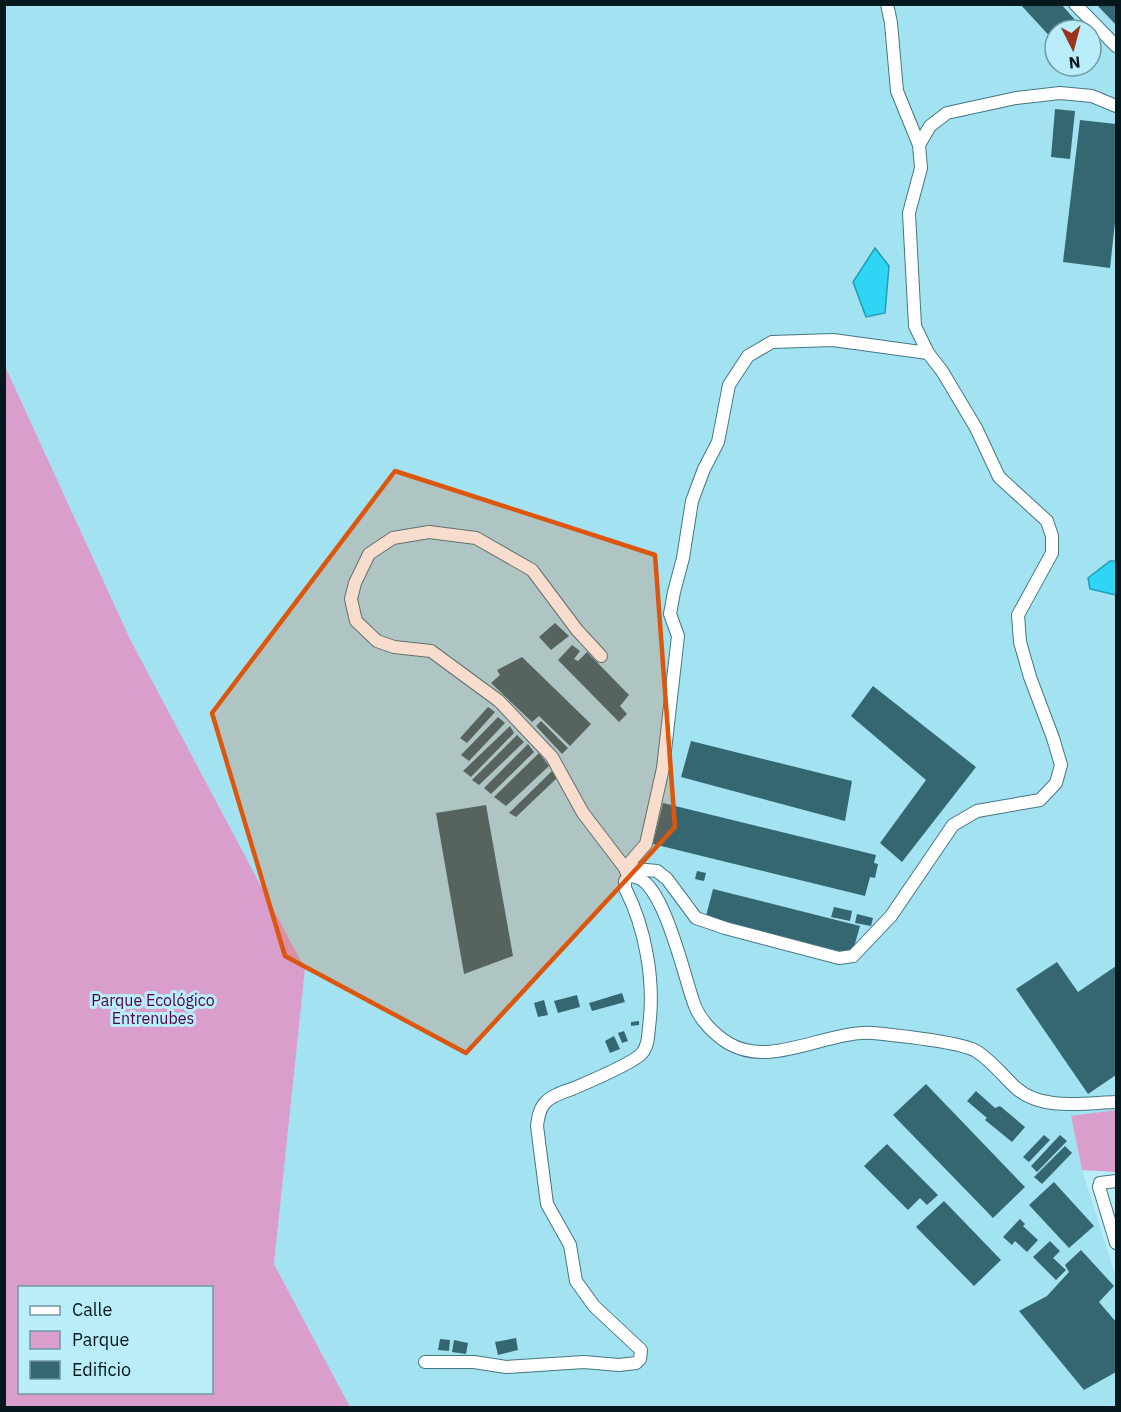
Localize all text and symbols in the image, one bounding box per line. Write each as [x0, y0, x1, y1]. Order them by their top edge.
north arrow [1043, 18, 1103, 78]
text: N [1068, 52, 1081, 73]
park label: Parque Ecológico Entrenubes [91, 990, 215, 1028]
legend [18, 1286, 213, 1394]
text: Calle [72, 1298, 112, 1321]
text: Parque [72, 1328, 130, 1351]
text: Edificio [72, 1358, 131, 1381]

